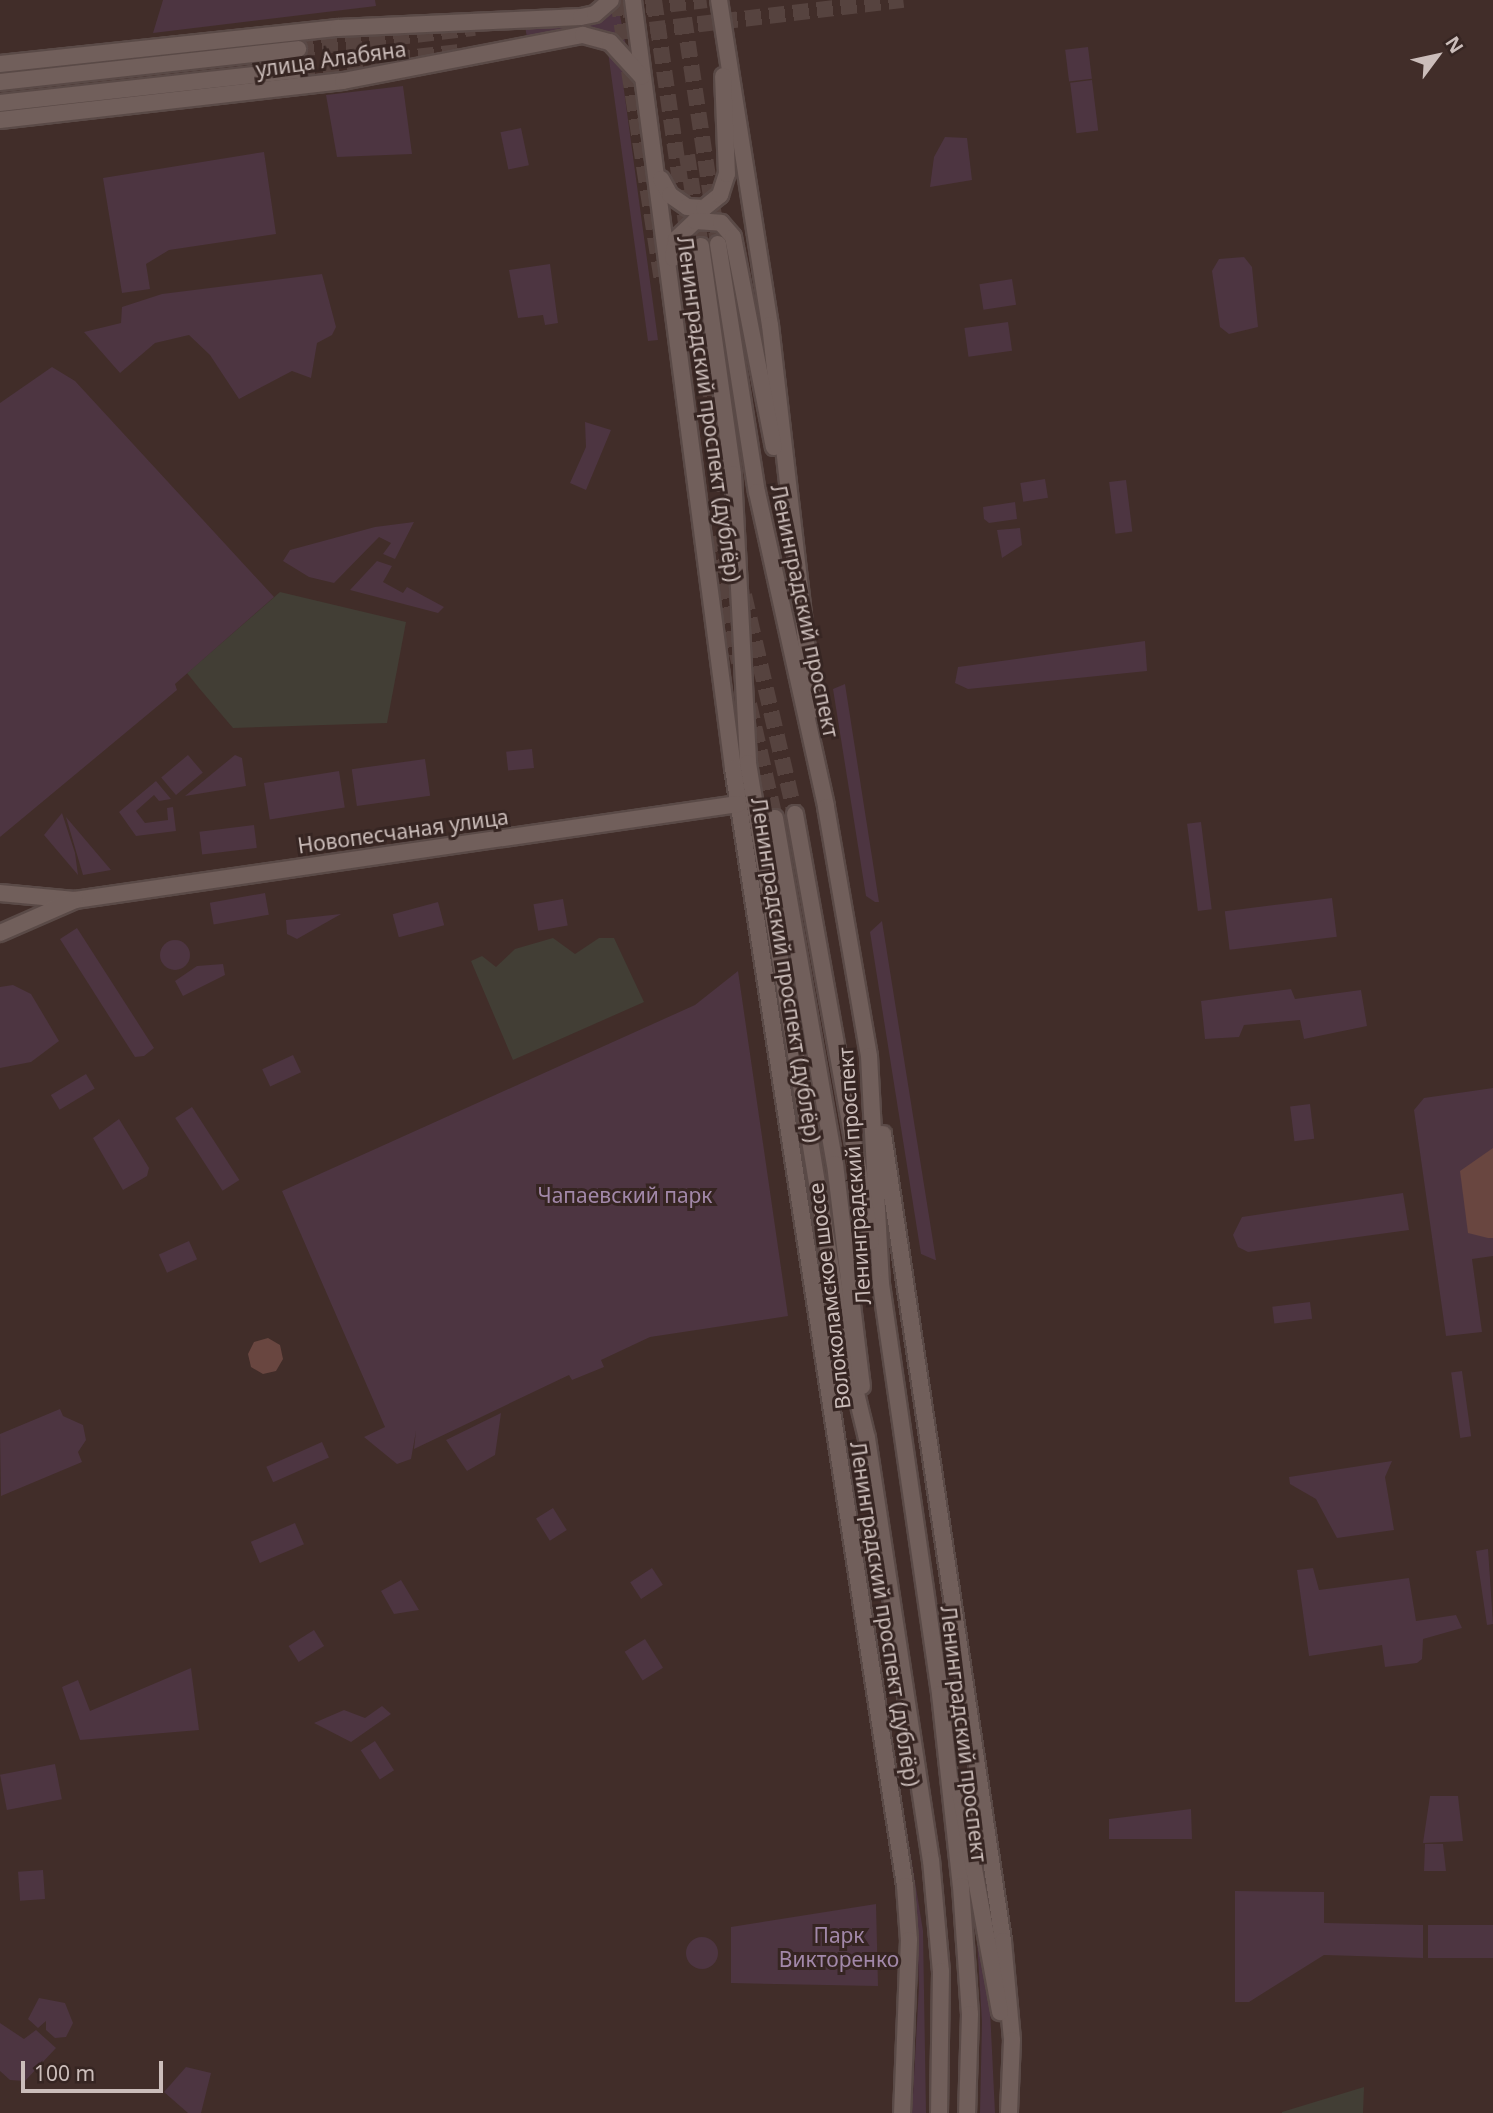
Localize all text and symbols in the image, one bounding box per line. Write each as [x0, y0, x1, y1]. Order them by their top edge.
north arrow [1402, 21, 1472, 91]
text: N [1439, 31, 1470, 58]
street label: улица Алабяна [254, 36, 408, 82]
street label: Ленинградский проспект (дублёр) [672, 235, 746, 583]
street label: Ленинградский проспект [766, 482, 844, 740]
street label: Ленинградский проспект (дублёр) [746, 796, 826, 1144]
street label: Новопесчаная улица [296, 804, 510, 858]
street label: Ленинградский проспект [832, 1046, 876, 1306]
street label: Волоколамское шоссе [803, 1181, 855, 1411]
park label: Чапаевский парк [538, 1182, 712, 1208]
street label: Ленинградский проспект (дублёр) [845, 1440, 925, 1788]
street label: Ленинградский проспект [936, 1604, 992, 1864]
park label: Парк Викторенко [779, 1922, 899, 1972]
scale bar [24, 2046, 166, 2090]
text: 100 m [34, 2059, 95, 2087]

